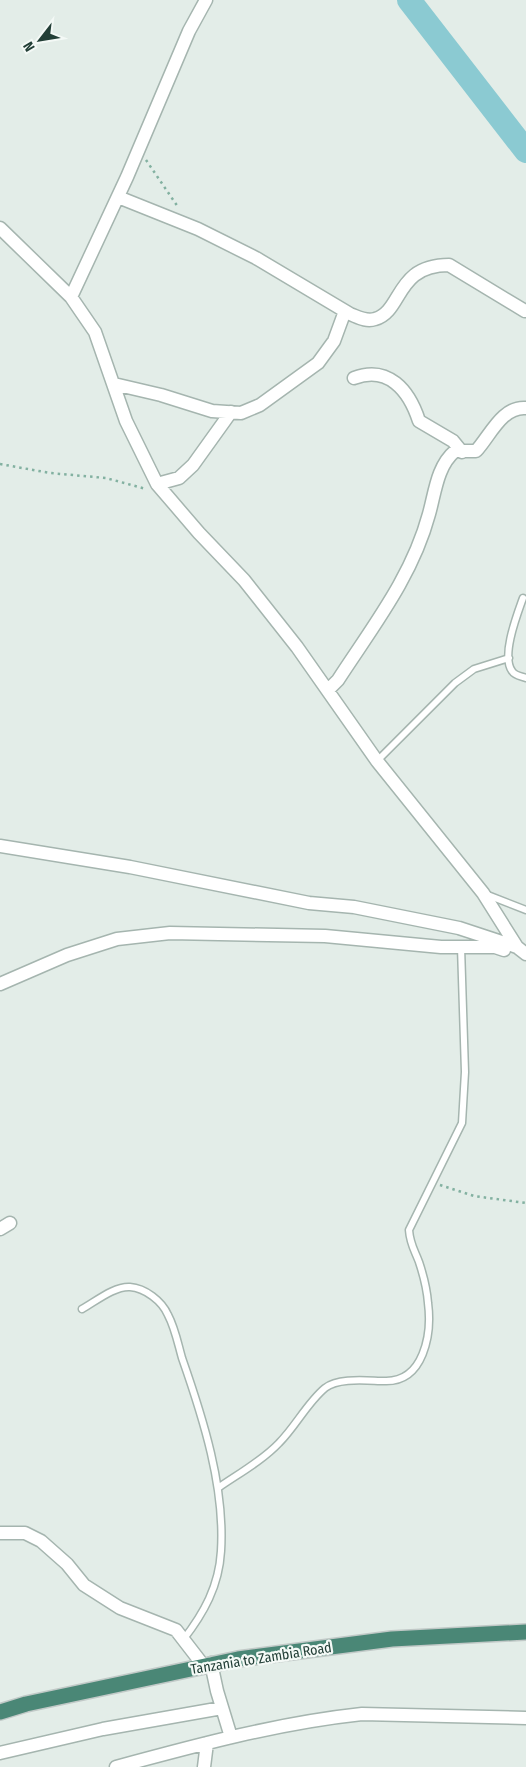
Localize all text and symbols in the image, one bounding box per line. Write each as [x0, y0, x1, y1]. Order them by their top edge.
north arrow [15, 15, 65, 65]
text: N [20, 38, 39, 54]
street label: Tanzania to Zambia Road [189, 1639, 333, 1678]

